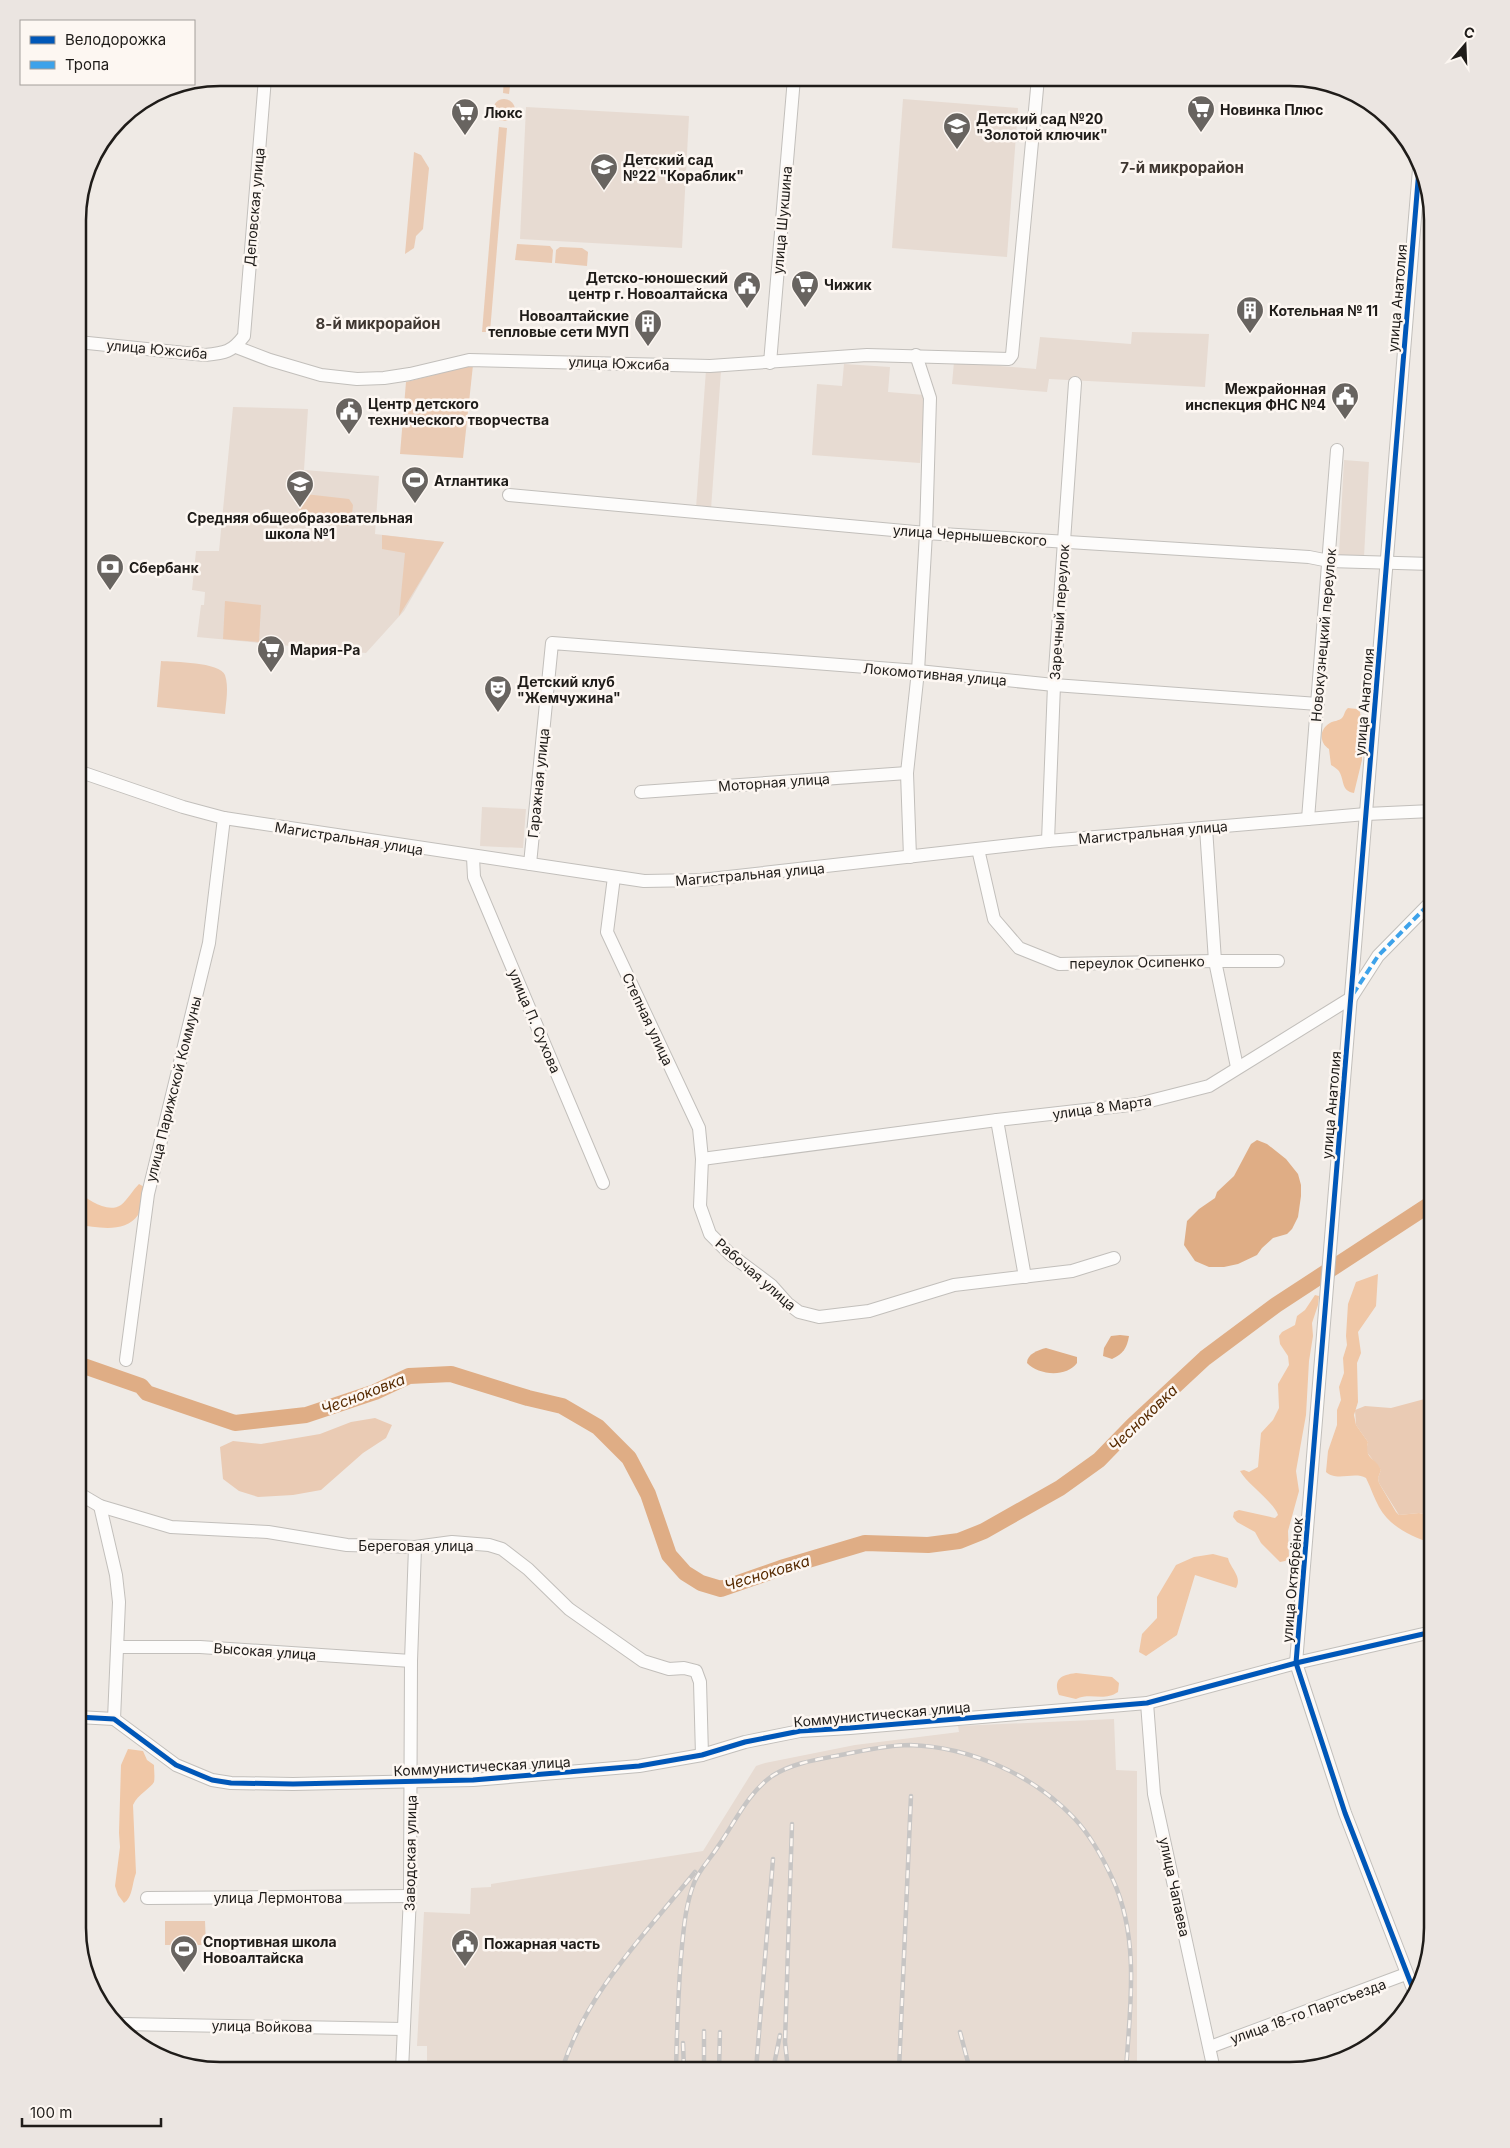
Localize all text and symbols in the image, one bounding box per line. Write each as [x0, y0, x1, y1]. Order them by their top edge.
legend [20, 20, 195, 85]
north arrow [1440, 20, 1490, 70]
text: С [1462, 23, 1477, 42]
text: Велодорожка [65, 30, 166, 49]
text: Тропа [65, 55, 109, 74]
supermarket icon: Новинка Плюс [1186, 94, 1216, 133]
supermarket icon: Люкс [450, 97, 480, 136]
place label: Новинка Плюс [1220, 101, 1323, 118]
place label: Люкс [484, 104, 523, 121]
place label: Детский сад №20 "Золотой ключик" [976, 110, 1108, 143]
school or university icon: Детский сад №20 "Золотой ключик" [942, 111, 972, 150]
street label: Деповская улица [240, 147, 268, 267]
place label: Детский сад №22 "Кораблик" [623, 151, 744, 184]
school or university icon: Детский сад №22 "Кораблик" [589, 152, 619, 191]
district label: 7-й микрорайон [1120, 158, 1244, 177]
street label: улица Шукшина [769, 165, 795, 275]
street label: улица Анатолия [1384, 243, 1410, 353]
place label: Детско-юношеский центр г. Новоалтайска [569, 269, 728, 302]
supermarket icon: Чижик [790, 269, 820, 308]
public building icon: Детско-юношеский центр г. Новоалтайска [732, 270, 762, 309]
place label: Чижик [824, 276, 872, 293]
building icon: Котельная № 11 [1235, 295, 1265, 334]
place label: Котельная № 11 [1269, 302, 1378, 319]
place label: Новоалтайские тепловые сети МУП [488, 307, 629, 340]
building icon: Новоалтайские тепловые сети МУП [633, 308, 663, 347]
district label: 8-й микрорайон [316, 314, 440, 333]
street label: улица Южсиба [106, 336, 208, 362]
street label: улица Южсиба [568, 353, 670, 373]
place label: Межрайонная инспекция ФНС №4 [1185, 380, 1326, 413]
public building icon: Межрайонная инспекция ФНС №4 [1330, 381, 1360, 420]
place label: Центр детского технического творчества [368, 395, 549, 428]
public building icon: Центр детского технического творчества [334, 396, 364, 435]
sports icon: Атлантика [400, 465, 430, 504]
school or university icon: Средняя общеобразовательная школа №1 [285, 469, 315, 508]
place label: Атлантика [434, 472, 509, 489]
place label: Средняя общеобразовательная школа №1 [187, 509, 413, 542]
street label: улица Чернышевского [892, 521, 1048, 549]
street label: Заречный переулок [1046, 543, 1072, 681]
street label: Новокузнецкий переулок [1307, 547, 1339, 723]
bank icon: Сбербанк [95, 552, 125, 591]
place label: Сбербанк [129, 559, 199, 576]
supermarket icon: Мария-Ра [256, 634, 286, 673]
place label: Мария-Ра [290, 641, 360, 658]
street label: улица Анатолия [1351, 647, 1377, 757]
street label: Локомотивная улица [862, 659, 1008, 689]
place label: Детский клуб "Жемчужина" [517, 673, 621, 706]
theatre icon: Детский клуб "Жемчужина" [483, 674, 513, 713]
street label: Гаражная улица [524, 727, 552, 839]
street label: Моторная улица [718, 770, 830, 794]
street label: Магистральная улица [1078, 817, 1228, 847]
street label: Магистральная улица [274, 818, 424, 858]
street label: Магистральная улица [675, 859, 825, 889]
street label: переулок Осипенко [1069, 952, 1205, 972]
street label: улица П. Сухова [505, 966, 565, 1076]
street label: Степная улица [619, 970, 677, 1068]
street label: улица Парижской Коммуны [142, 994, 204, 1184]
street label: улица Анатолия [1318, 1050, 1344, 1160]
street label: улица 8 Марта [1051, 1092, 1153, 1122]
street label: Рабочая улица [712, 1234, 800, 1314]
water label: Чесноковка [318, 1369, 408, 1419]
water label: Чесноковка [1105, 1381, 1181, 1455]
street label: улица Октябрёнок [1278, 1516, 1306, 1643]
street label: Береговая улица [358, 1537, 474, 1554]
water label: Чесноковка [722, 1551, 812, 1595]
street label: Высокая улица [213, 1639, 317, 1663]
street label: Коммунистическая улица [793, 1698, 971, 1730]
street label: Коммунистическая улица [393, 1753, 571, 1779]
street label: Заводская улица [400, 1795, 420, 1911]
street label: улица Чапаева [1156, 1836, 1194, 1938]
street label: улица Лермонтова [214, 1889, 342, 1906]
public building icon: Пожарная часть [450, 1928, 480, 1967]
place label: Спортивная школа Новоалтайска [203, 1933, 337, 1966]
sports icon: Спортивная школа Новоалтайска [169, 1934, 199, 1973]
place label: Пожарная часть [484, 1935, 600, 1952]
street label: улица 18-го Партсъезда [1228, 1975, 1388, 2047]
street label: улица Войкова [211, 2017, 313, 2035]
scale bar [22, 2096, 161, 2128]
text: 100 m [30, 2103, 72, 2122]

